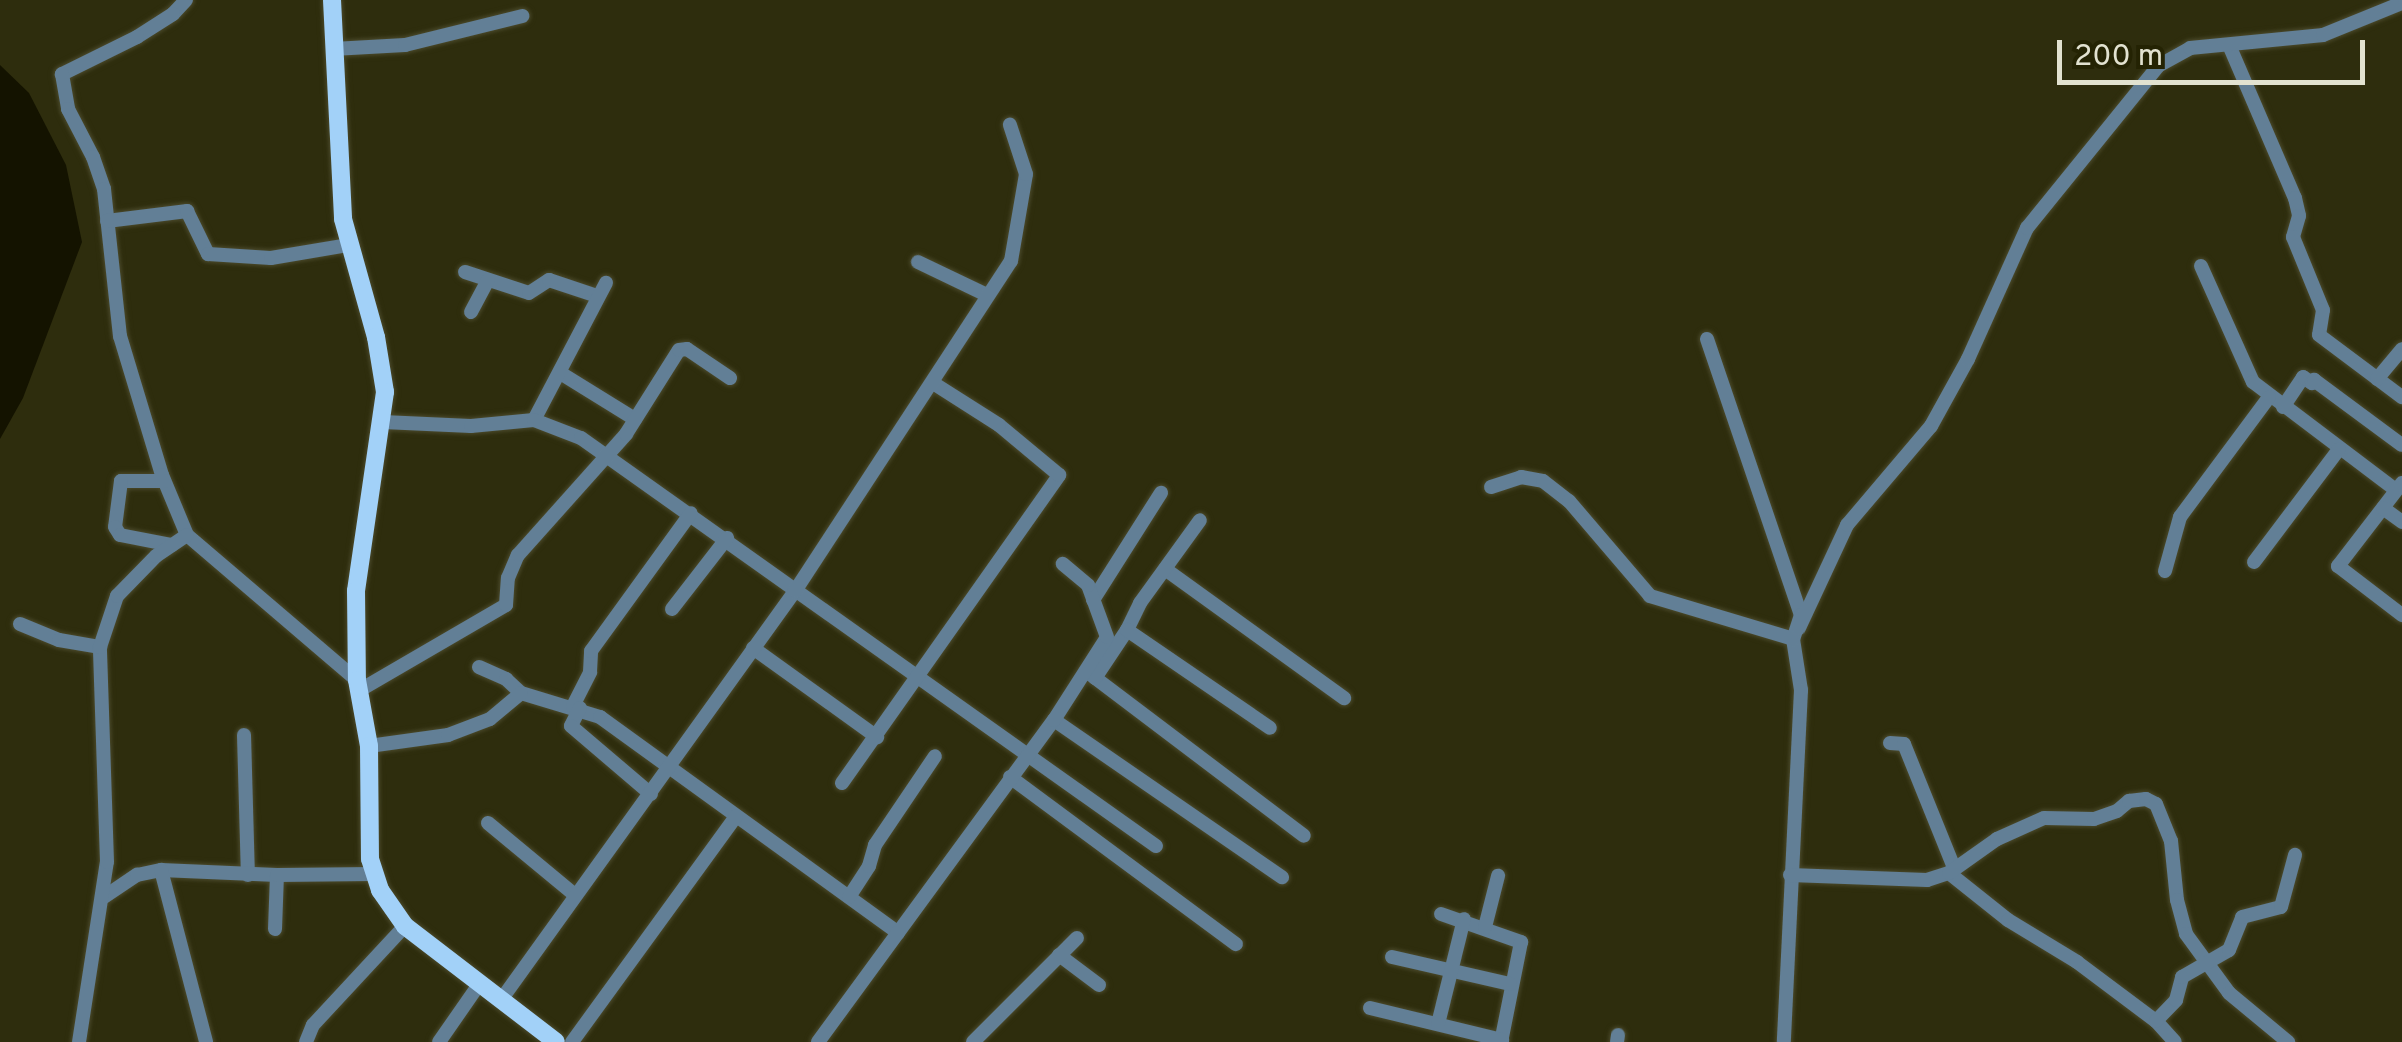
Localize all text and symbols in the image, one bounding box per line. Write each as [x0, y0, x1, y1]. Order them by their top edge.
scale bar [2062, 20, 2370, 82]
text: 200 m [2074, 39, 2163, 76]

